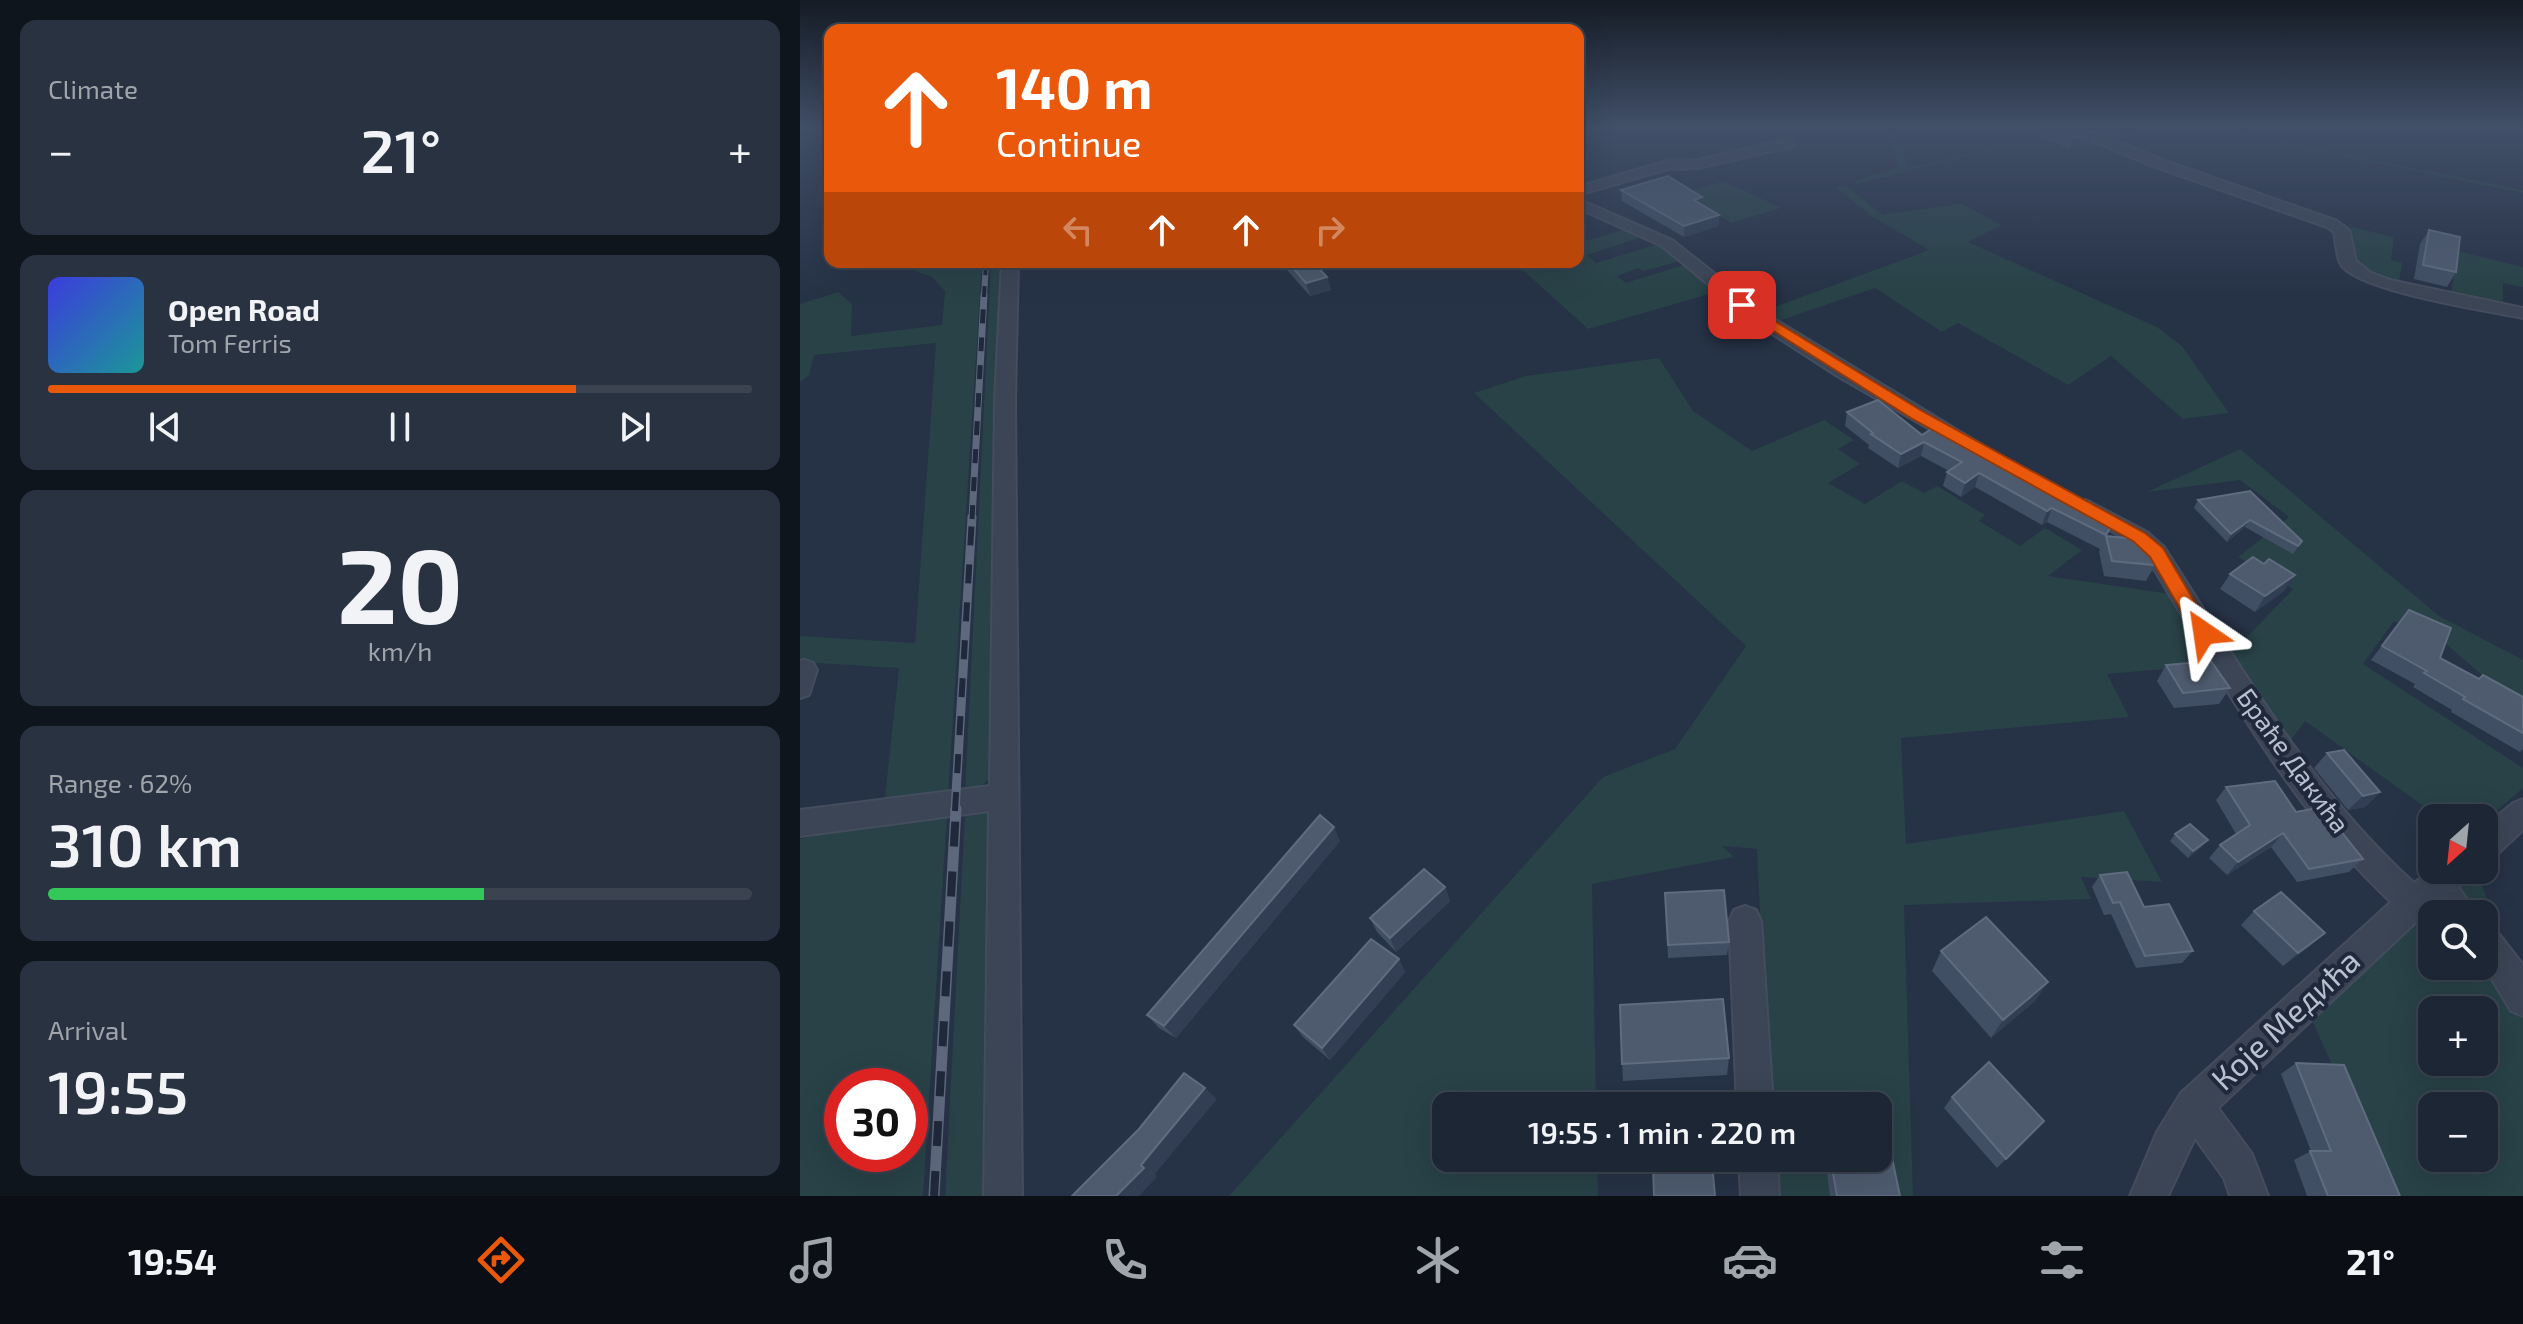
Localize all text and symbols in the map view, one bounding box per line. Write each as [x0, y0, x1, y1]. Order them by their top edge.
text: 140 m [996, 53, 1153, 120]
icon: ahead [864, 56, 968, 160]
text: Climate [48, 73, 138, 104]
text: 21° [360, 113, 441, 185]
text: Continue [996, 121, 1141, 164]
text: − [48, 123, 74, 176]
text: + [728, 123, 752, 176]
icon: left [1056, 208, 1100, 252]
icon: ahead [1140, 208, 1184, 252]
icon: ahead [1224, 208, 1268, 252]
icon: right [1308, 208, 1352, 252]
pin [1708, 271, 1776, 339]
icon: arrive [1720, 283, 1764, 327]
text: Open Road [168, 291, 320, 327]
text: Tom Ferris [168, 327, 292, 358]
icon: previous [143, 405, 187, 449]
icon: pause [378, 405, 422, 449]
icon: next [613, 405, 657, 449]
text: 20 [337, 520, 463, 645]
position arrow [2162, 591, 2246, 675]
text: km/h [368, 635, 432, 666]
street label: Браће Дакића [2231, 682, 2357, 838]
text: Range · 62% [48, 767, 192, 798]
north arrow [2418, 804, 2498, 884]
map controls [2418, 804, 2498, 1172]
text: 310 km [48, 807, 242, 879]
button: search [2418, 900, 2498, 980]
street label: Које Медића [2203, 940, 2367, 1098]
button: + [2418, 996, 2498, 1076]
text: Arrival [48, 1014, 127, 1045]
text: 19:55 [48, 1054, 188, 1126]
speed limit sign: 30 [824, 1068, 928, 1172]
button: − [2418, 1092, 2498, 1172]
text: 19:55 · 1 min · 220 m [1528, 1114, 1796, 1150]
icon: directions [473, 1232, 529, 1288]
icon: music [785, 1232, 841, 1288]
icon: phone [1097, 1232, 1153, 1288]
icon: climate [1410, 1232, 1466, 1288]
icon: car [1722, 1232, 1778, 1288]
icon: filters [2034, 1232, 2090, 1288]
text: 19:54 [128, 1239, 217, 1282]
text: 21° [2346, 1239, 2395, 1282]

